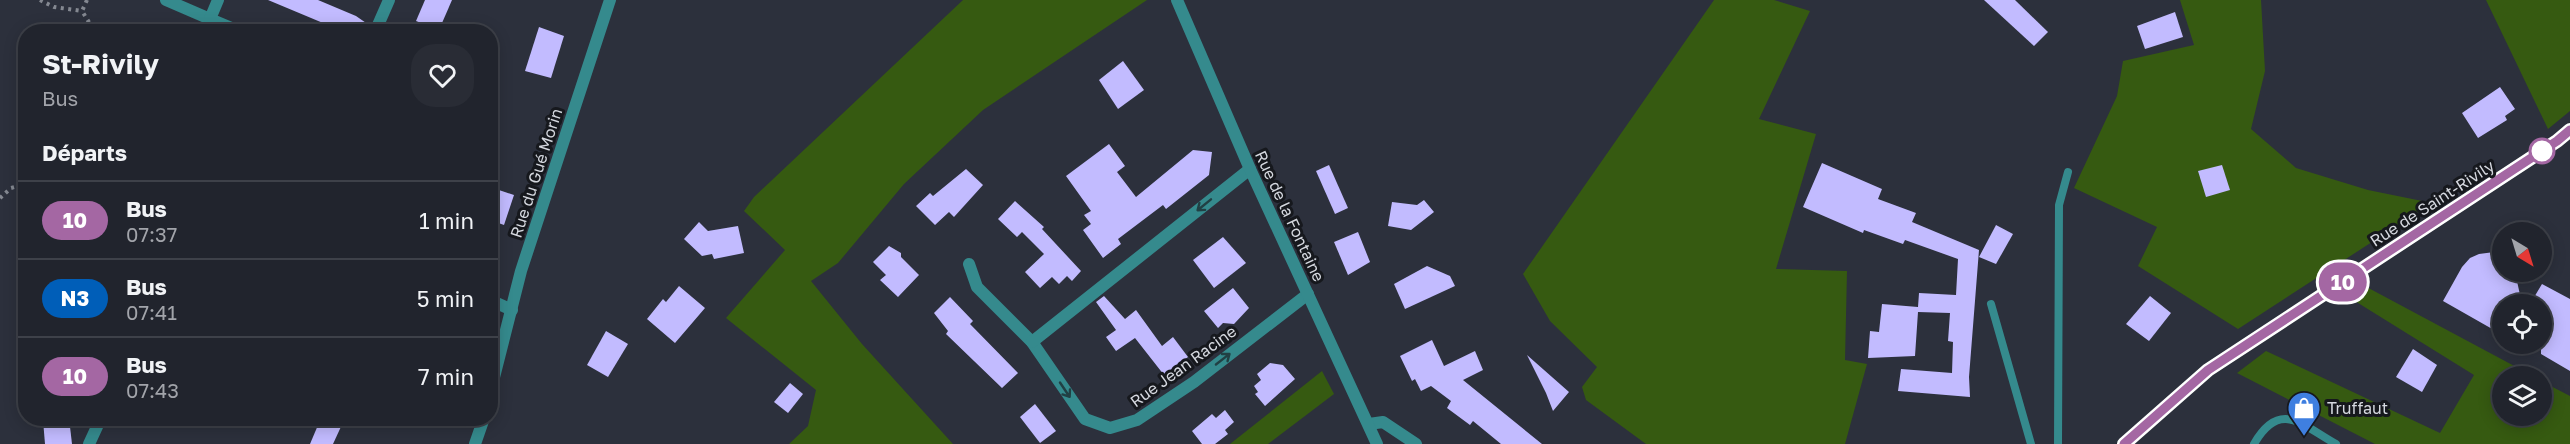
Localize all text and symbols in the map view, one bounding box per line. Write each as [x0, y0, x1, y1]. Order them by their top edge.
button: heart [411, 44, 474, 107]
text: St-Rivily [42, 47, 159, 80]
text: Bus [42, 86, 78, 110]
street label: Rue du Gué Morin [506, 106, 566, 240]
unlabelled marker [2529, 138, 2555, 164]
text: Départs [42, 139, 127, 166]
street label: Rue de la Fontaine [1251, 147, 1329, 285]
street label: Rue de Saint-Rivily [2366, 155, 2498, 251]
text: Bus [126, 195, 167, 222]
one-way arrow [1196, 198, 1212, 211]
text: 10 [63, 207, 87, 233]
text: 1 min [419, 207, 474, 234]
text: 07:37 [126, 222, 177, 246]
north arrow [2492, 222, 2552, 282]
map controls [2492, 222, 2552, 426]
line badge: 10 [2316, 262, 2370, 302]
text: 10 [2331, 269, 2355, 295]
text: Bus [126, 273, 167, 300]
text: N3 [61, 285, 89, 311]
text: 5 min [417, 285, 474, 312]
button: locate [2492, 294, 2552, 354]
text: 07:41 [126, 300, 177, 324]
street label: Rue Jean Racine [1126, 321, 1240, 411]
text: Bus [126, 351, 167, 378]
one-way arrow [1215, 353, 1231, 366]
text: 10 [63, 363, 87, 389]
text: 7 min [418, 363, 474, 390]
button: layers [2492, 366, 2552, 426]
text: 07:43 [126, 378, 179, 402]
one-way arrow [1059, 381, 1071, 398]
shop icon: Truffaut [2286, 390, 2322, 437]
place label: Truffaut [2327, 398, 2388, 418]

